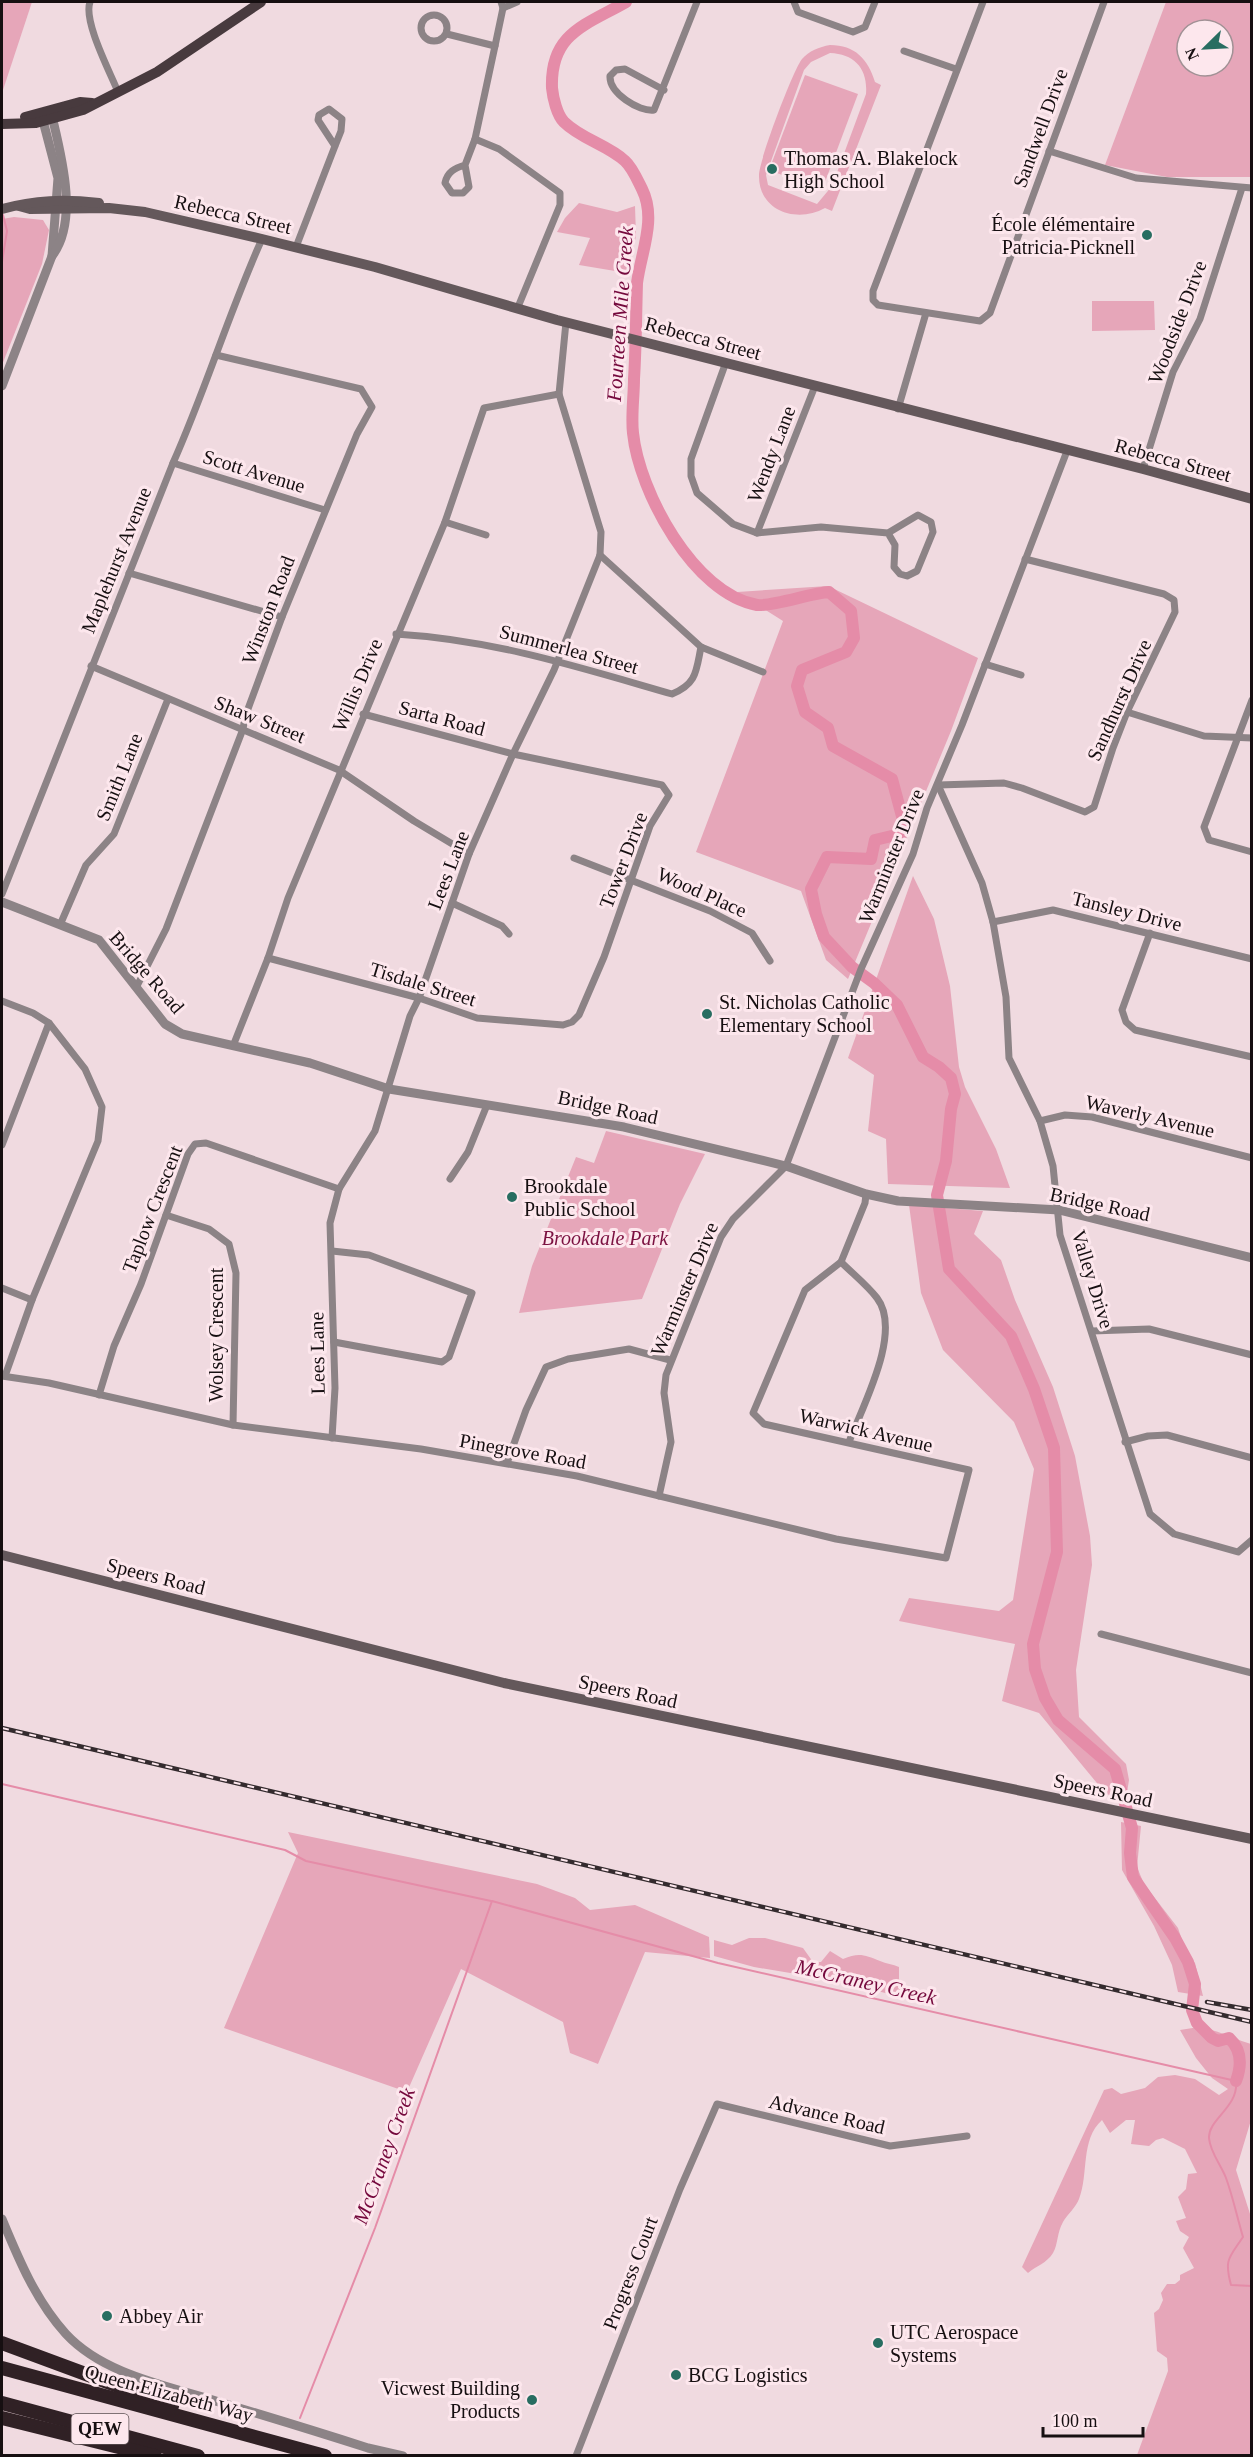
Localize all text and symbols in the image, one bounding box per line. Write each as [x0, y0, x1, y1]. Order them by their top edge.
north arrow [1175, 18, 1235, 78]
text: N [1181, 45, 1202, 63]
street label: Sandwell Drive [1008, 65, 1072, 190]
place label: Thomas A. Blakelock High School [784, 147, 958, 193]
marker: Thomas A. Blakelock High School [765, 162, 779, 176]
street label: Rebecca Street [172, 190, 294, 238]
place label: École élémentaire Patricia-Picknell [991, 213, 1135, 258]
water label: Fourteen Mile Creek [602, 225, 638, 403]
marker: École élémentaire Patricia-Picknell [1140, 228, 1154, 242]
street label: Woodside Drive [1143, 257, 1211, 387]
street label: Rebecca Street [642, 312, 764, 364]
street label: Wendy Lane [743, 403, 800, 506]
street label: Rebecca Street [1112, 434, 1234, 486]
street label: Scott Avenue [200, 445, 308, 497]
street label: Maplehurst Avenue [77, 484, 156, 637]
street label: Winston Road [237, 553, 299, 667]
street label: Summerlea Street [497, 620, 641, 678]
street label: Willis Drive [328, 635, 386, 735]
street label: Sandhurst Drive [1082, 636, 1156, 764]
street label: Shaw Street [211, 691, 309, 747]
street label: Sarta Road [397, 696, 487, 740]
street label: Smith Lane [91, 730, 147, 824]
street label: Warminster Drive [854, 785, 928, 927]
street label: Tower Drive [595, 809, 651, 911]
street label: Lees Lane [423, 827, 473, 913]
street label: Wood Place [654, 863, 750, 922]
street label: Tansley Drive [1070, 887, 1184, 936]
street label: Bridge Road [105, 926, 189, 1018]
street label: Tisdale Street [367, 957, 479, 1011]
place label: St. Nicholas Catholic Elementary School [719, 991, 890, 1037]
marker: St. Nicholas Catholic Elementary School [700, 1007, 714, 1021]
street label: Bridge Road [556, 1086, 660, 1129]
street label: Waverly Avenue [1083, 1090, 1217, 1143]
street label: Taplow Crescent [118, 1142, 187, 1276]
place label: Brookdale Public School [524, 1175, 636, 1220]
street label: Bridge Road [1048, 1183, 1152, 1226]
marker: Brookdale Public School [505, 1190, 519, 1204]
street label: Warminster Drive [646, 1219, 722, 1359]
park label: Brookdale Park [542, 1227, 669, 1249]
street label: Valley Drive [1067, 1227, 1118, 1331]
street label: Wolsey Crescent [205, 1267, 228, 1402]
street label: Lees Lane [305, 1311, 329, 1395]
street label: Warwick Avenue [797, 1404, 935, 1456]
street label: Pinegrove Road [458, 1429, 588, 1474]
street label: Speers Road [104, 1553, 207, 1600]
street label: Speers Road [576, 1670, 679, 1713]
street label: Speers Road [1051, 1769, 1154, 1812]
water label: McCraney Creek [793, 1954, 939, 2010]
water label: McCraney Creek [348, 2084, 420, 2228]
street label: Advance Road [767, 2090, 887, 2138]
street label: Progress Court [598, 2213, 663, 2333]
place label: Abbey Air [119, 2305, 203, 2328]
marker: Abbey Air [100, 2309, 114, 2323]
place label: UTC Aerospace Systems [890, 2321, 1018, 2367]
marker: UTC Aerospace Systems [871, 2336, 885, 2350]
street label: Queen Elizabeth Way [82, 2360, 256, 2427]
place label: BCG Logistics [688, 2364, 808, 2387]
marker: BCG Logistics [669, 2368, 683, 2382]
place label: Vicwest Building Products [381, 2377, 520, 2422]
marker: Vicwest Building Products [525, 2393, 539, 2407]
scale bar [1043, 2400, 1144, 2438]
text: 100 m [1052, 2411, 1098, 2431]
road number: QEW [72, 2414, 128, 2444]

